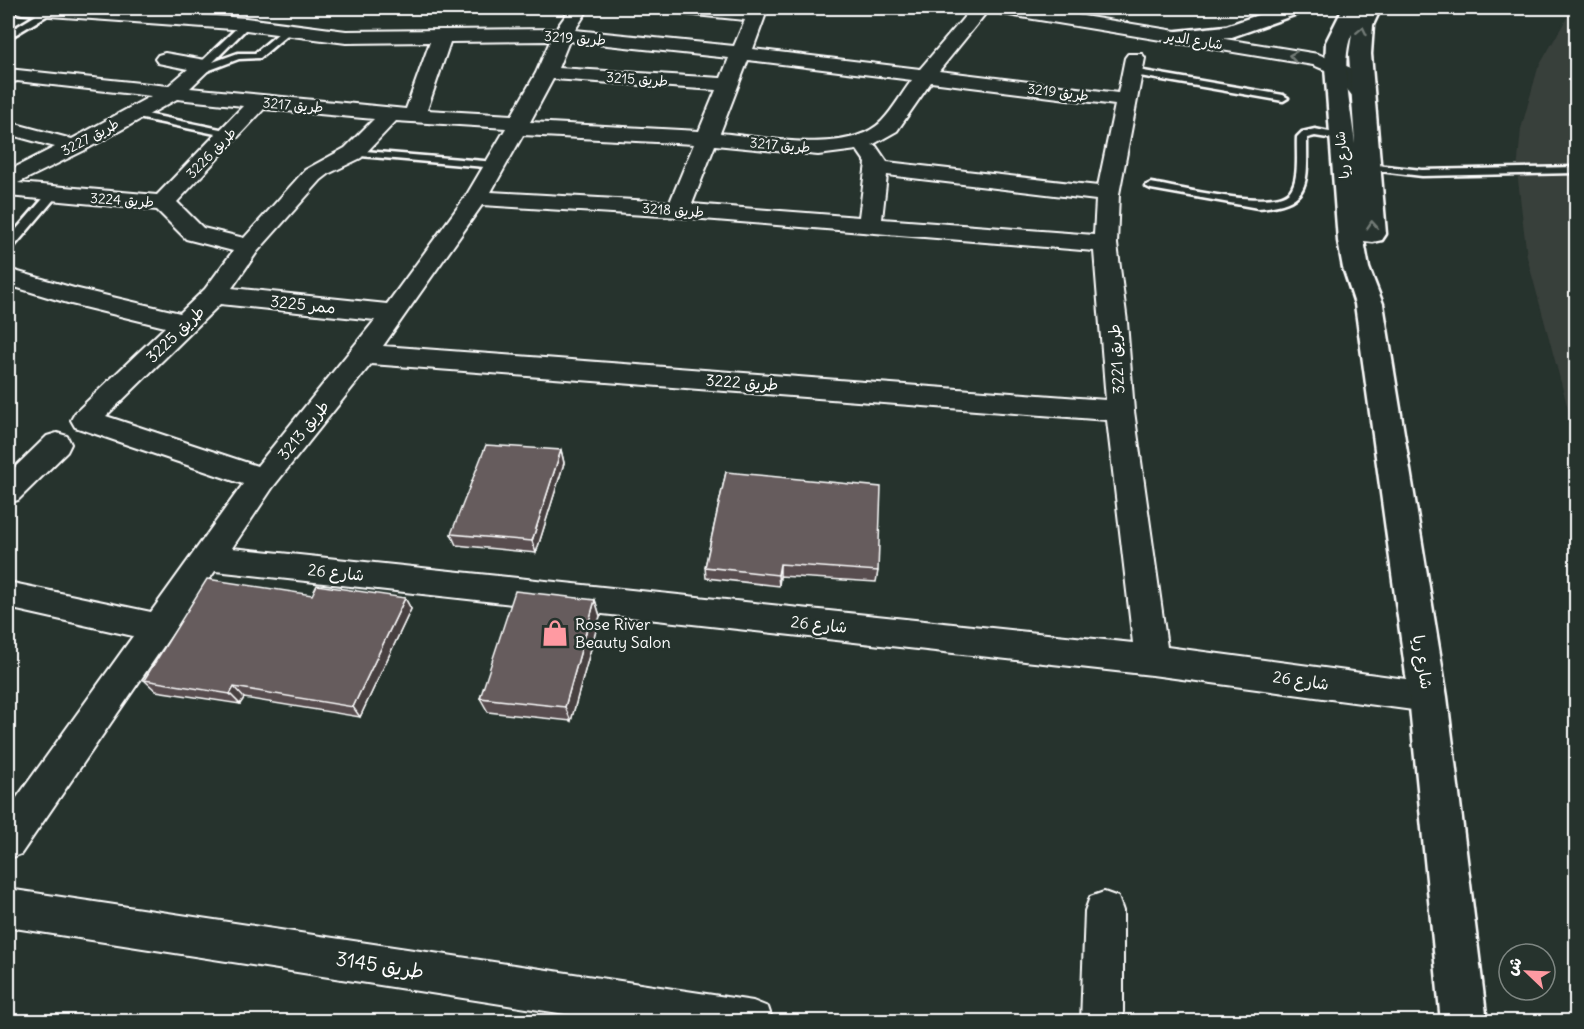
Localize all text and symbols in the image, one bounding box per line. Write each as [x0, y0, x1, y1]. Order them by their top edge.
street label: شارع الدير [1163, 26, 1224, 54]
one-way arrow [1355, 26, 1368, 36]
street label: طريق 3219 [543, 27, 607, 49]
one-way arrow [1289, 50, 1298, 62]
street label: طريق 3215 [605, 68, 669, 90]
street label: طريق 3219 [1026, 79, 1090, 105]
street label: طريق 3217 [262, 93, 324, 117]
street label: طريق 3227 [58, 114, 122, 160]
street label: طريق 3226 [182, 124, 240, 182]
street label: شارع ريا [1331, 130, 1354, 180]
street label: طريق 3217 [749, 133, 811, 157]
street label: طريق 3224 [89, 189, 155, 211]
street label: طريق 3218 [641, 199, 705, 221]
one-way arrow [1366, 221, 1379, 230]
street label: ممر 3225 [269, 291, 337, 317]
street label: طريق 3225 [142, 301, 208, 367]
street label: طريق 3221 [1104, 323, 1128, 395]
street label: طريق 3222 [705, 369, 779, 395]
street label: طريق 3213 [273, 396, 333, 464]
street label: شارع 26 [307, 559, 365, 587]
street label: شارع 26 [790, 611, 848, 639]
place label: Rose River Beauty Salon [575, 614, 671, 652]
shop icon: Rose River Beauty Salon [540, 618, 570, 648]
street label: شارع ريا [1407, 633, 1437, 691]
street label: شارع 26 [1271, 666, 1330, 696]
north arrow [1497, 942, 1557, 1002]
street label: طريق 3145 [334, 945, 426, 984]
text: ش [1501, 954, 1526, 978]

